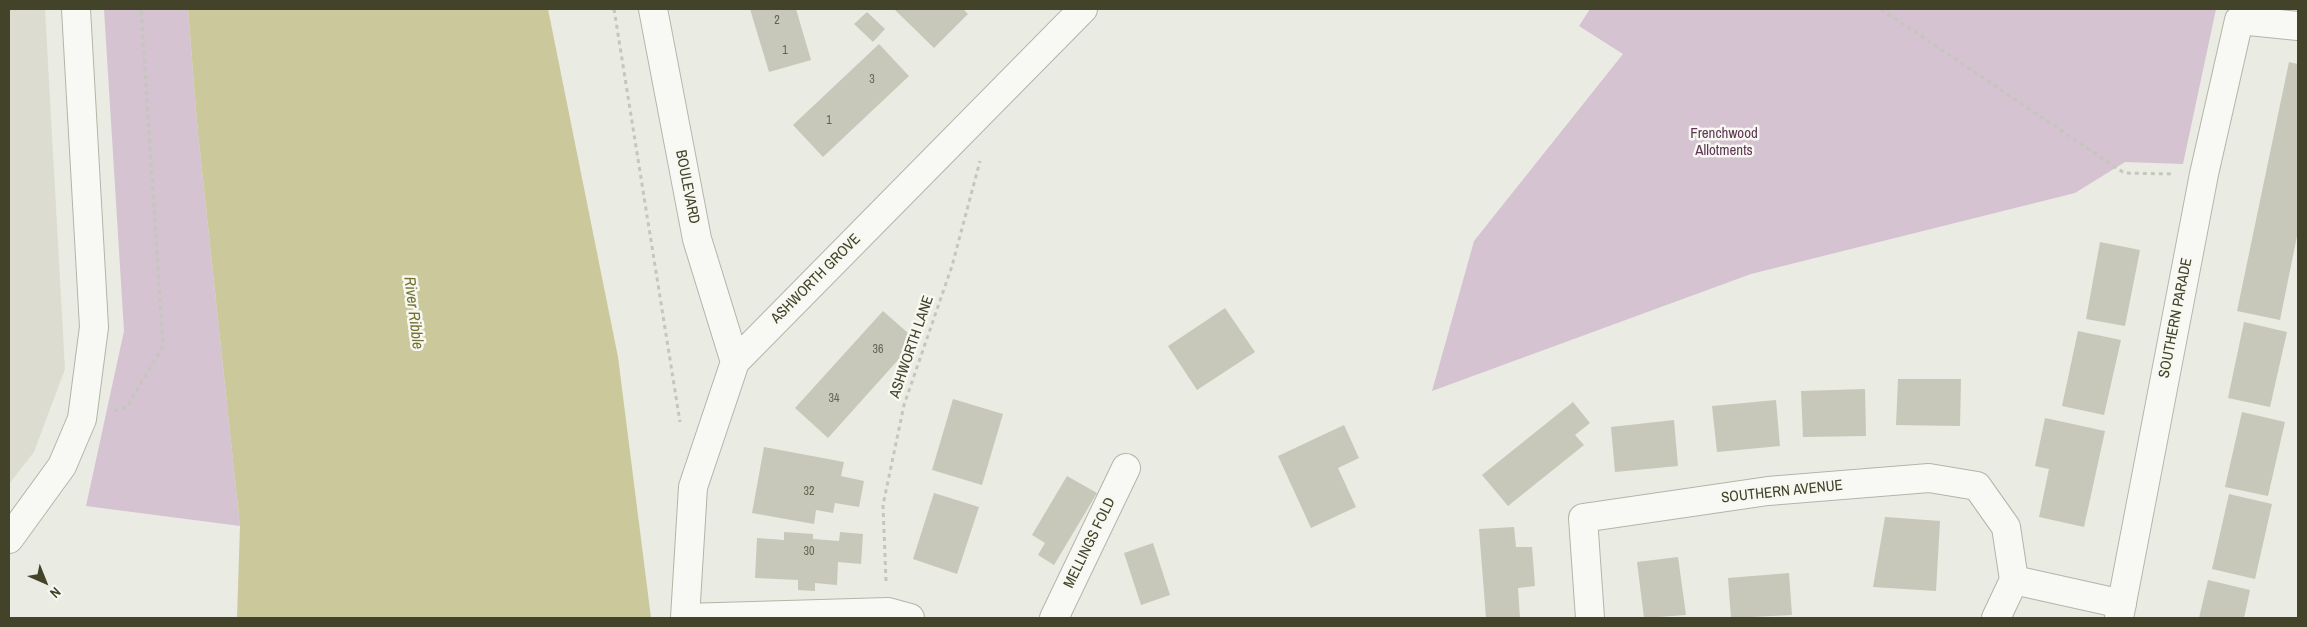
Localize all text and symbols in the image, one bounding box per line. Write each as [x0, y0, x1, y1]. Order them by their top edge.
house number: 2 [774, 14, 780, 28]
house number: 1 [782, 44, 788, 58]
house number: 3 [869, 73, 875, 87]
house number: 1 [826, 114, 832, 128]
park label: Frenchwood Allotments [1690, 125, 1758, 160]
street label: BOULEVARD [671, 148, 703, 226]
street label: ASHWORTH GROVE [767, 230, 865, 328]
street label: SOUTHERN PARADE [2156, 256, 2196, 380]
water label: River Ribble [399, 276, 427, 350]
street label: ASHWORTH LANE [886, 293, 938, 401]
house number: 36 [873, 343, 883, 357]
house number: 34 [829, 392, 839, 406]
street label: SOUTHERN AVENUE [1720, 477, 1844, 507]
house number: 32 [804, 485, 814, 499]
street label: MELLINGS FOLD [1060, 495, 1120, 591]
house number: 30 [804, 545, 814, 559]
north arrow [20, 557, 70, 607]
text: N [46, 583, 65, 602]

